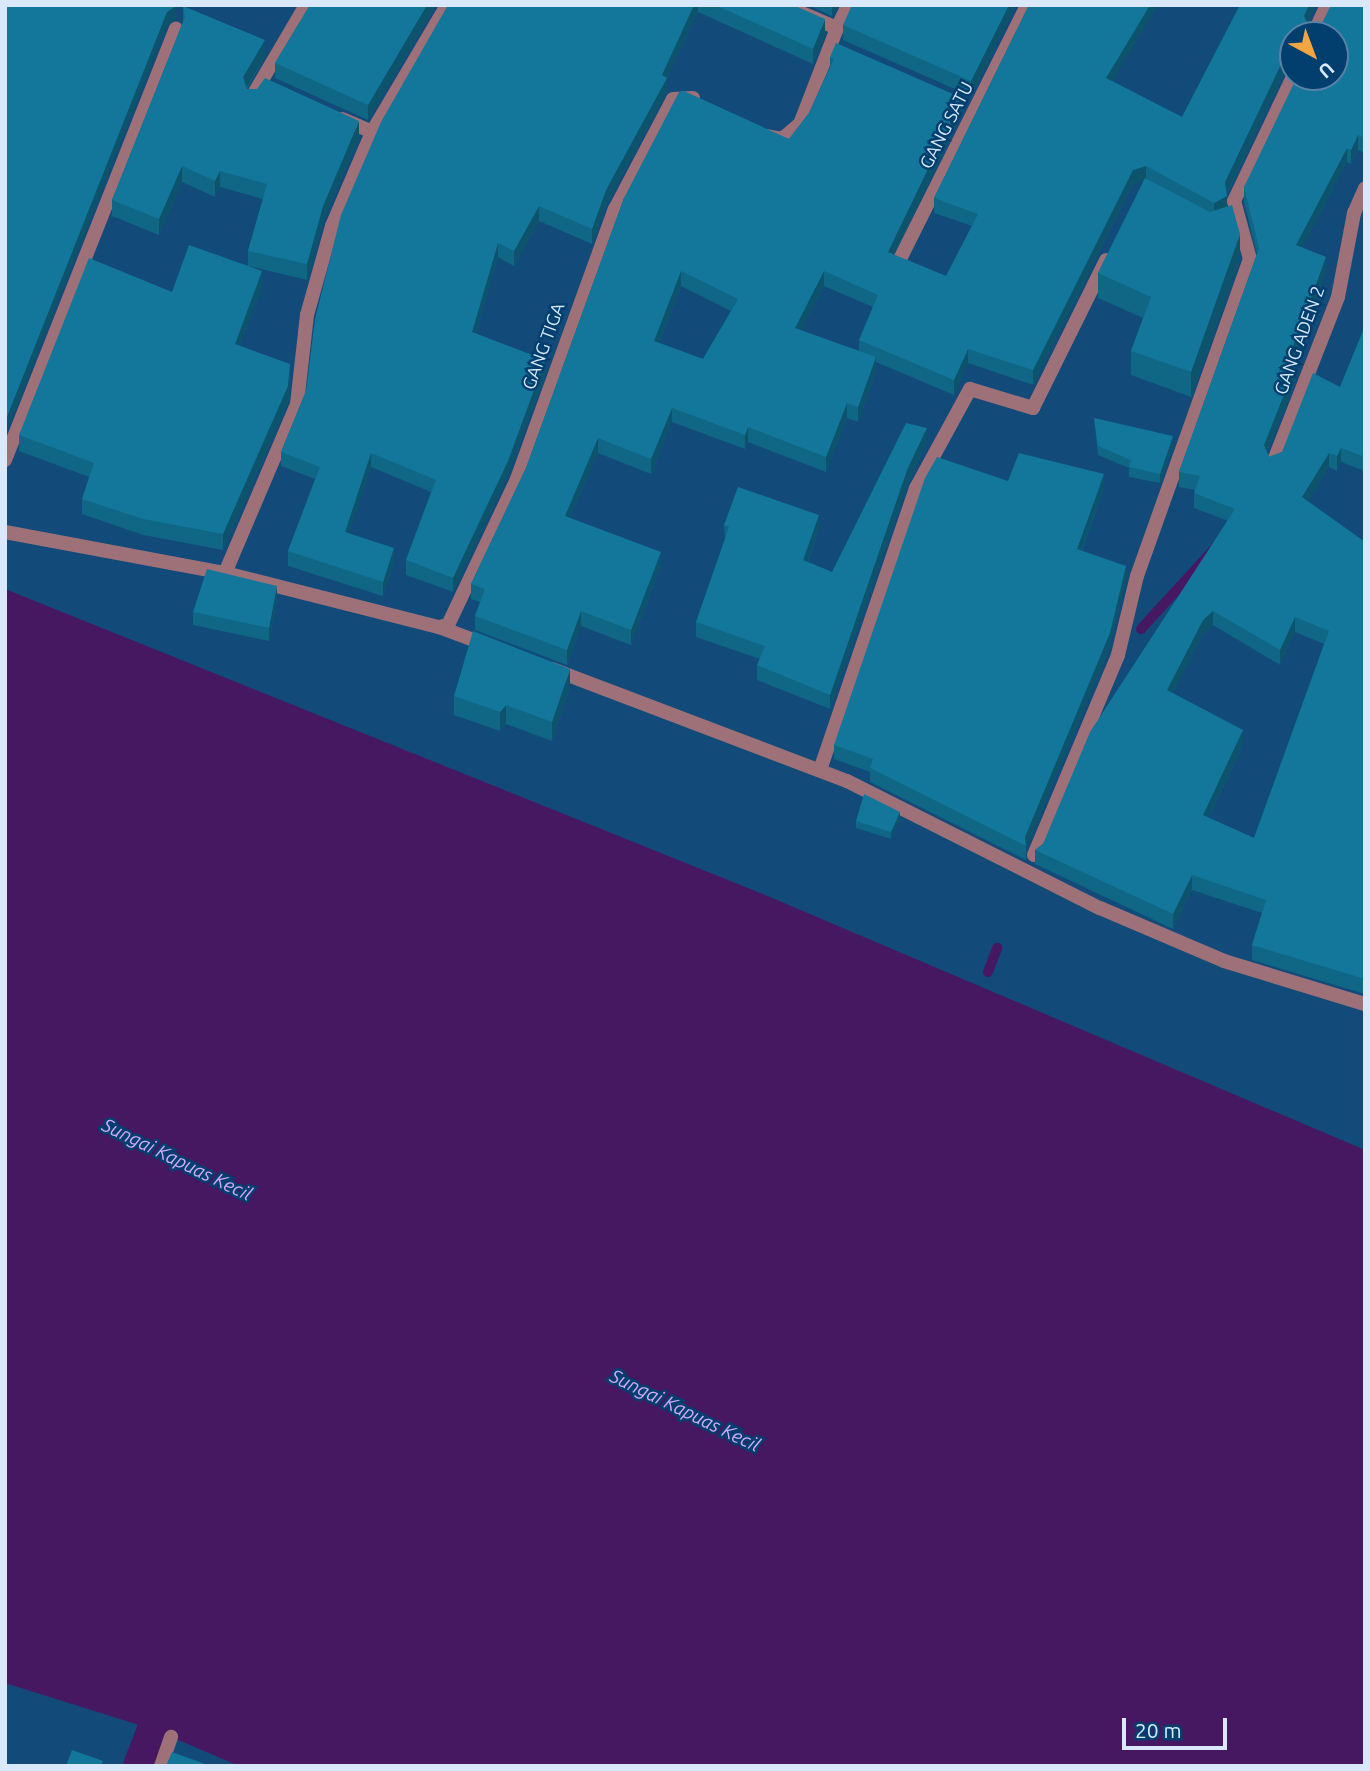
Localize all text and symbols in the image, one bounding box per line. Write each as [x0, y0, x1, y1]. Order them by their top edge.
north arrow [1279, 21, 1349, 91]
text: U [1314, 58, 1339, 83]
street label: GANG SATU [915, 78, 977, 172]
street label: GANG ADEN 2 [1269, 283, 1329, 397]
street label: GANG TIGA [517, 300, 569, 392]
water label: Sungai Kapuas Kecil [98, 1114, 256, 1206]
water label: Sungai Kapuas Kecil [606, 1365, 764, 1457]
scale bar [1125, 1704, 1230, 1748]
text: 20 m [1135, 1718, 1182, 1742]

